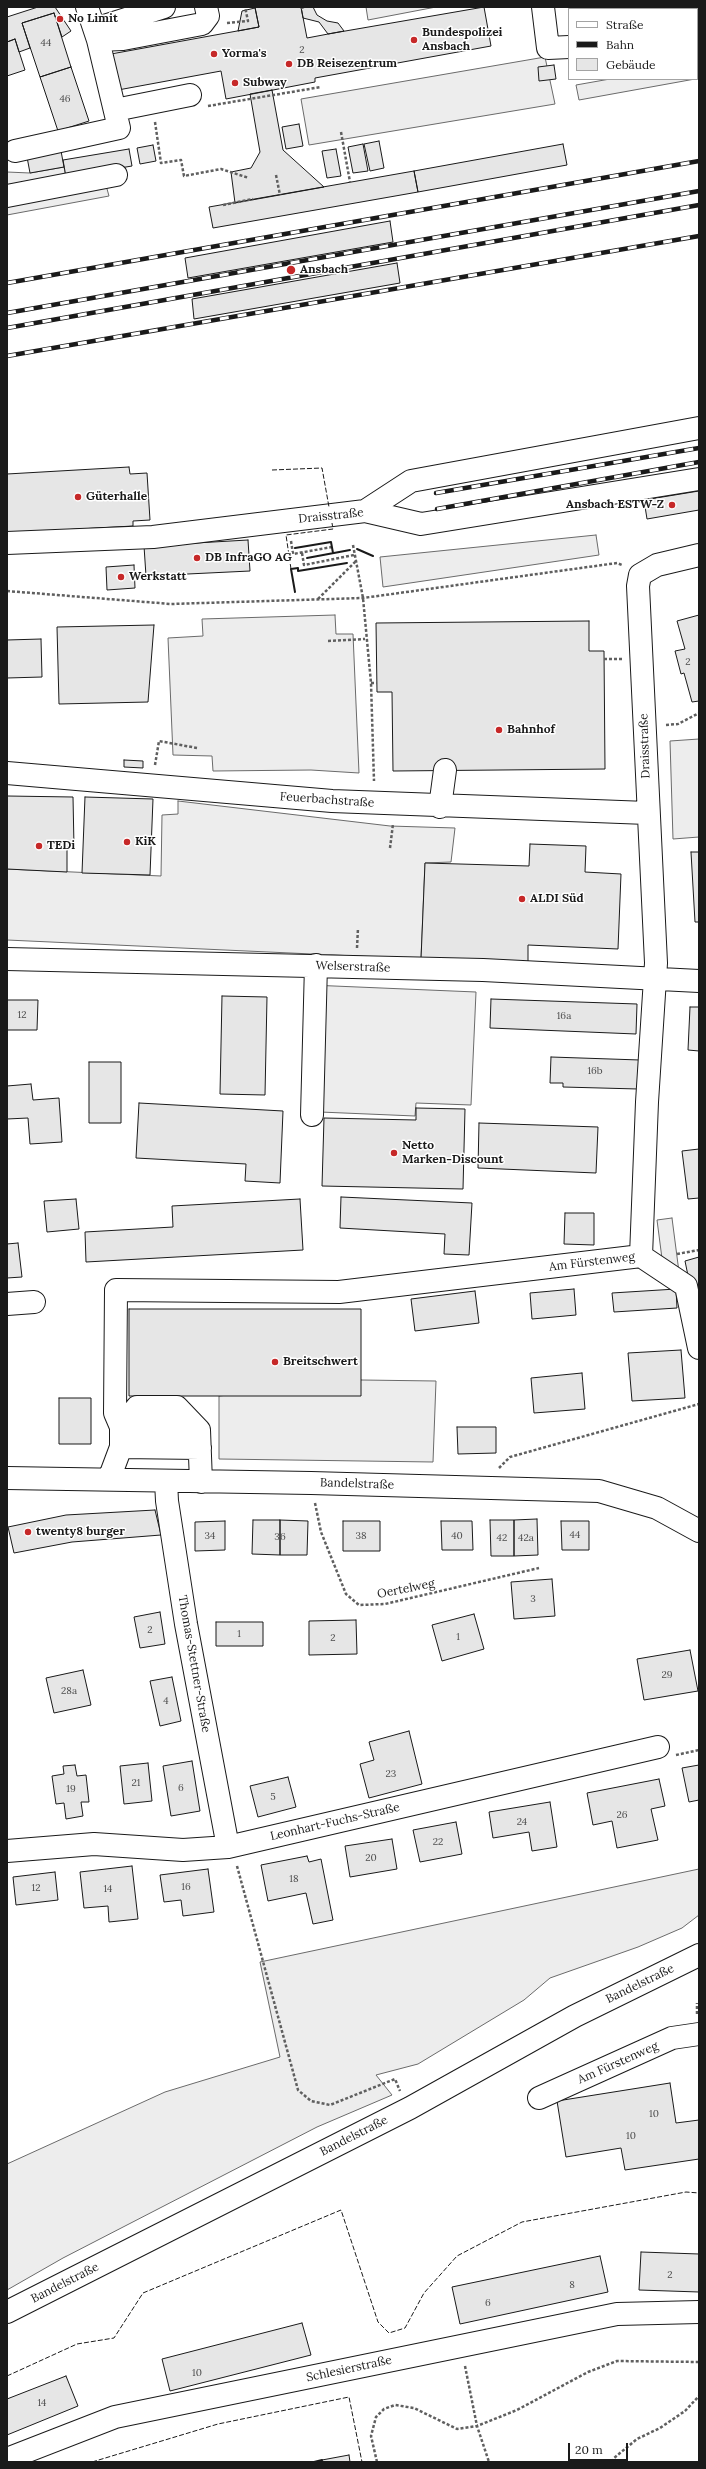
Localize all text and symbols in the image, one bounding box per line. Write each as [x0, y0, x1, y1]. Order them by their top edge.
legend [568, 8, 698, 80]
place label: No Limit [68, 12, 118, 26]
marker: No Limit [55, 14, 65, 24]
text: Straße [606, 17, 643, 32]
place label: Bundespolizei Ansbach [422, 26, 503, 54]
marker: Bundespolizei Ansbach [409, 35, 419, 45]
house number: 44 [41, 37, 51, 49]
text: Bahn [606, 37, 634, 52]
house number: 2 [299, 44, 305, 56]
place label: Yorma's [222, 47, 267, 61]
marker: Yorma's [209, 49, 219, 59]
place label: DB Reisezentrum [297, 57, 397, 71]
text: Gebäude [606, 57, 656, 72]
marker: DB Reisezentrum [284, 59, 294, 69]
place label: Subway [243, 76, 287, 90]
marker: Subway [230, 78, 240, 88]
house number: 46 [59, 93, 71, 105]
place label: Ansbach [300, 263, 348, 277]
marker: Ansbach [285, 264, 297, 276]
place label: Güterhalle [86, 490, 147, 504]
marker: Güterhalle [73, 492, 83, 502]
place label: Ansbach ESTW-Z [566, 498, 664, 512]
marker: Ansbach ESTW-Z [667, 500, 677, 510]
street label: Draisstraße [298, 505, 364, 527]
place label: DB InfraGO AG [205, 551, 292, 565]
marker: DB InfraGO AG [192, 553, 202, 563]
place label: Werkstatt [129, 570, 187, 584]
marker: Werkstatt [116, 572, 126, 582]
house number: 2 [685, 656, 691, 668]
street label: Draisstraße [637, 713, 653, 779]
place label: Bahnhof [507, 723, 555, 737]
marker: Bahnhof [494, 725, 504, 735]
street label: Feuerbachstraße [279, 790, 375, 810]
place label: KiK [135, 835, 156, 849]
marker: KiK [122, 837, 132, 847]
place label: TEDi [47, 839, 75, 853]
marker: TEDi [34, 841, 44, 851]
place label: ALDI Süd [530, 892, 584, 906]
marker: ALDI Süd [517, 894, 527, 904]
street label: Welserstraße [315, 959, 391, 975]
house number: 12 [17, 1009, 27, 1021]
house number: 16a [557, 1010, 571, 1022]
house number: 16b [587, 1065, 603, 1077]
place label: Netto Marken-Discount [402, 1139, 503, 1167]
marker: Netto Marken-Discount [389, 1148, 399, 1158]
street label: Am Fürstenweg [548, 1250, 636, 1274]
place label: Breitschwert [283, 1355, 358, 1369]
marker: Breitschwert [270, 1357, 280, 1367]
street label: Bandelstraße [320, 1476, 394, 1492]
place label: twenty8 burger [36, 1525, 125, 1539]
marker: twenty8 burger [23, 1527, 33, 1537]
house number: 44 [570, 1529, 580, 1541]
house number: 34 [205, 1530, 215, 1542]
house number: 38 [355, 1530, 367, 1542]
house number: 40 [451, 1530, 463, 1542]
house number: 36 [274, 1531, 286, 1543]
house number: 42 [497, 1532, 507, 1544]
house number: 42a [518, 1532, 534, 1544]
street label: Oertelweg [376, 1576, 436, 1602]
house number: 3 [530, 1593, 536, 1605]
street label: Thomas-Stettner-Straße [175, 1594, 213, 1734]
house number: 2 [147, 1624, 153, 1636]
house number: 1 [237, 1628, 241, 1640]
house number: 1 [456, 1631, 460, 1643]
house number: 2 [330, 1632, 336, 1644]
house number: 29 [661, 1669, 673, 1681]
house number: 28a [61, 1685, 77, 1697]
house number: 4 [163, 1695, 169, 1707]
house number: 23 [386, 1768, 396, 1780]
house number: 21 [131, 1777, 141, 1789]
house number: 6 [178, 1782, 184, 1794]
house number: 19 [66, 1783, 76, 1795]
house number: 5 [270, 1791, 276, 1803]
street label: Leonhart-Fuchs-Straße [269, 1800, 401, 1844]
house number: 26 [616, 1809, 628, 1821]
house number: 24 [517, 1816, 527, 1828]
house number: 22 [433, 1836, 443, 1848]
house number: 20 [365, 1852, 377, 1864]
house number: 18 [289, 1873, 299, 1885]
house number: 16 [181, 1881, 191, 1893]
house number: 12 [31, 1882, 41, 1894]
house number: 14 [103, 1883, 113, 1895]
street label: Bandelstraße [604, 1961, 676, 2007]
street label: Am Fürstenweg [576, 2039, 660, 2087]
house number: 10 [649, 2108, 659, 2120]
street label: Bandelstraße [318, 2113, 390, 2159]
house number: 10 [626, 2130, 636, 2142]
street label: Bandelstraße [29, 2260, 101, 2306]
house number: 2 [667, 2269, 673, 2281]
house number: 8 [569, 2279, 575, 2291]
house number: 6 [485, 2297, 491, 2309]
street label: Schlesierstraße [305, 2353, 393, 2385]
house number: 10 [192, 2367, 202, 2379]
house number: 14 [37, 2397, 47, 2409]
scale bar [570, 2435, 630, 2461]
text: 20 m [575, 2442, 603, 2457]

